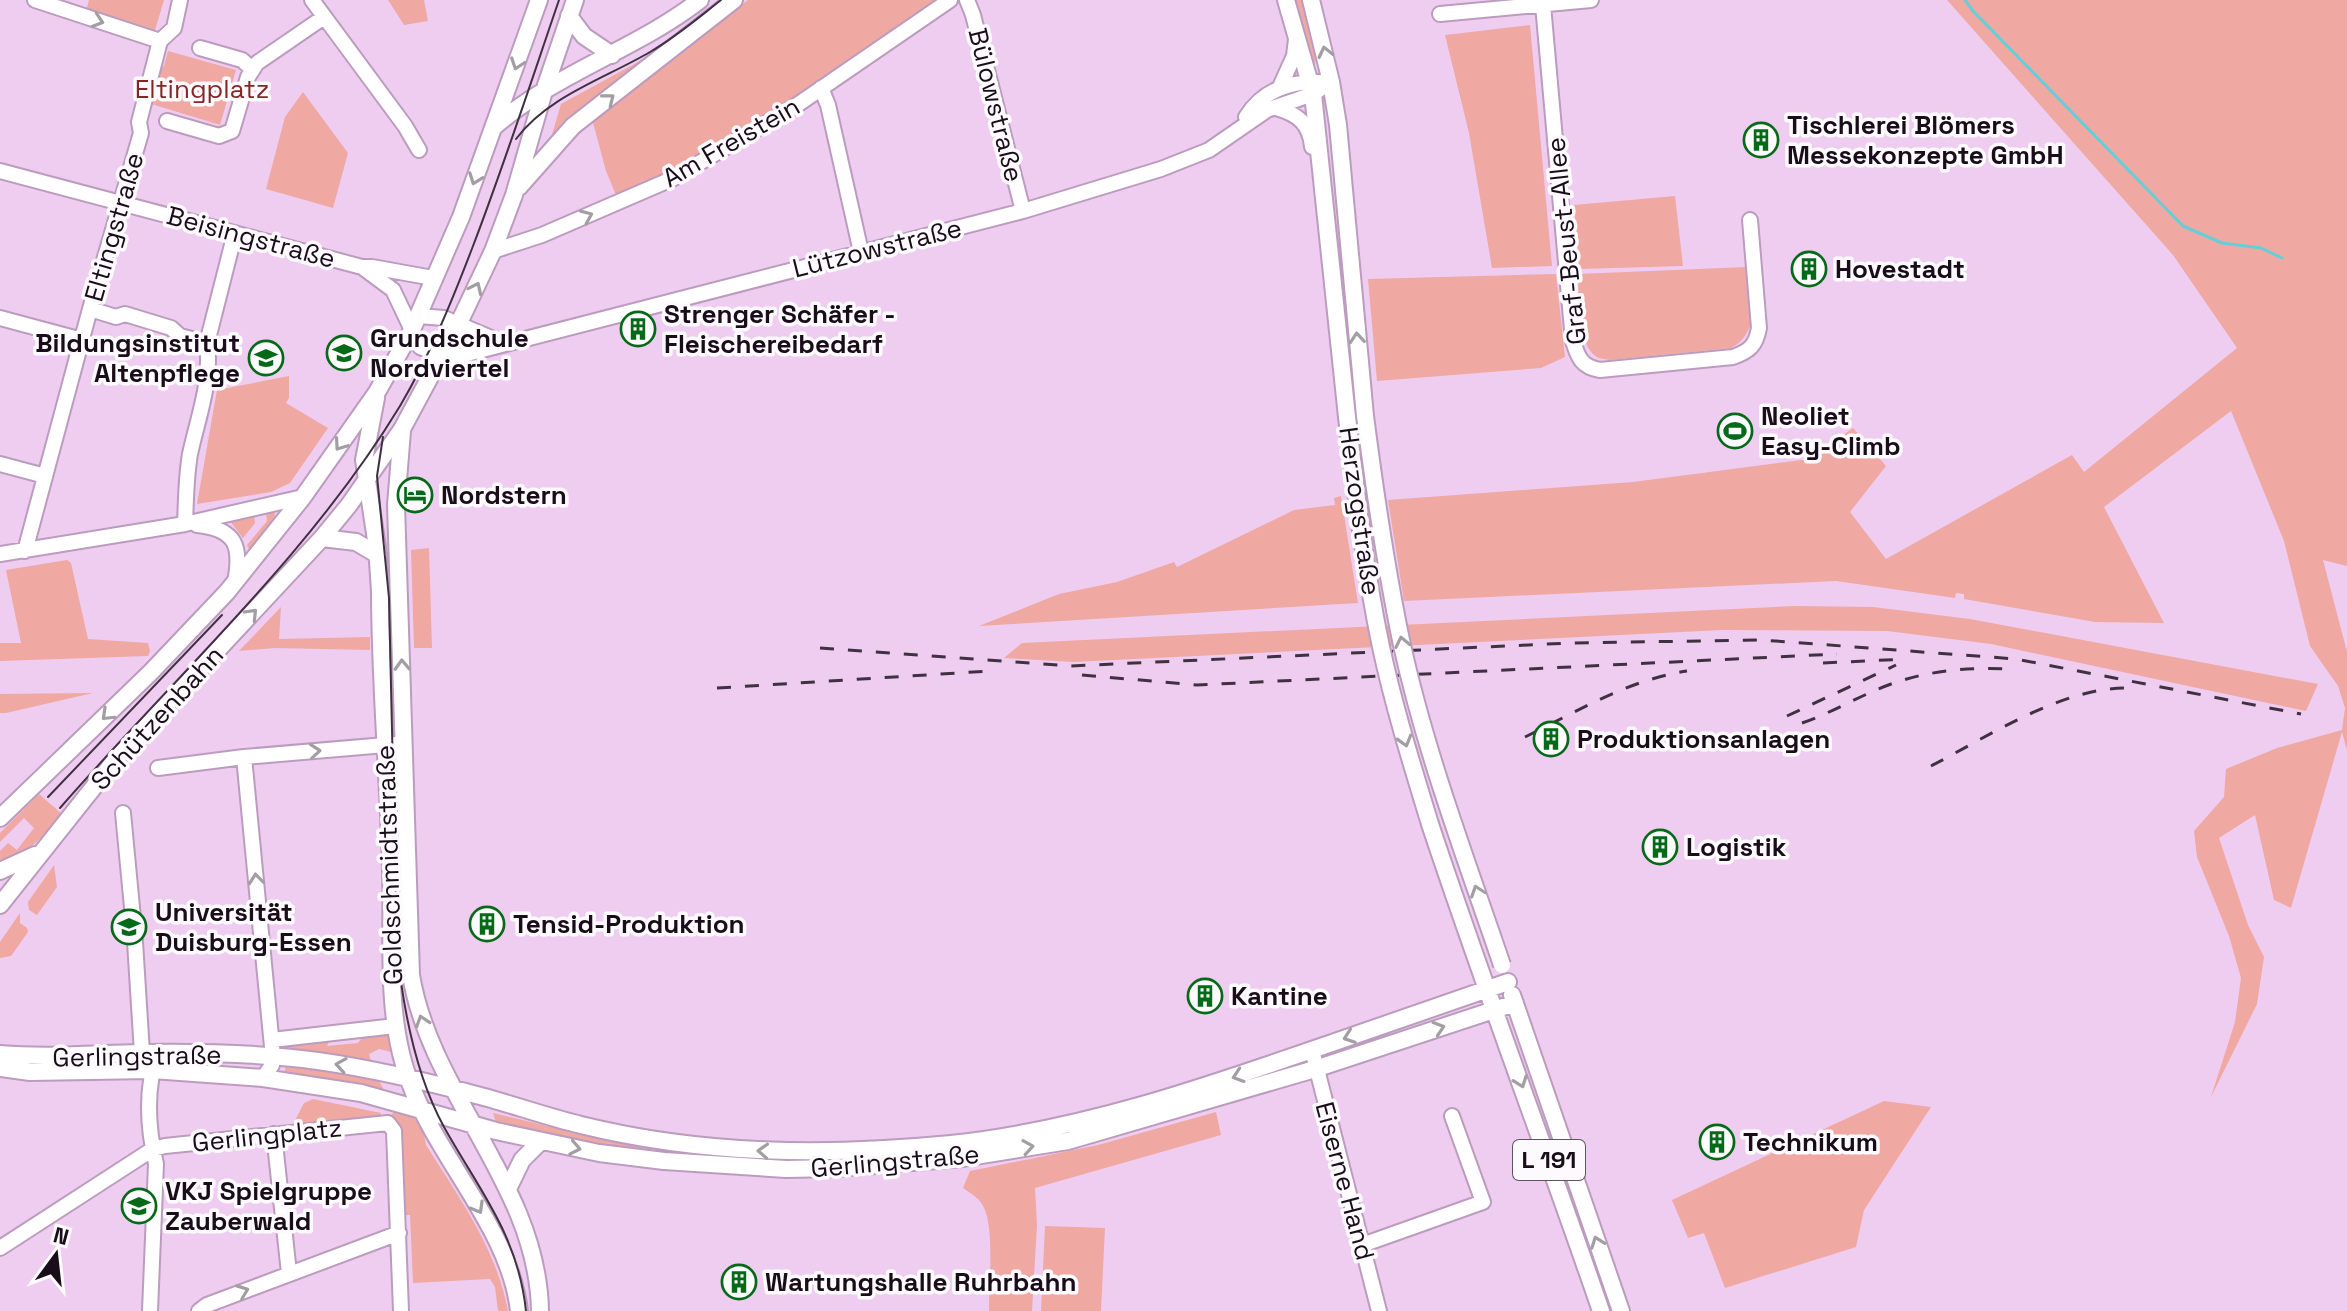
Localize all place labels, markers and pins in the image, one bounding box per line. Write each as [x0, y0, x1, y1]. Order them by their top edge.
place label: Tischlerei Blömers Messekonzepte GmbH [1787, 108, 2063, 172]
building icon: Tischlerei Blömers Messekonzepte GmbH [1742, 121, 1780, 159]
building icon: Hovestadt [1790, 250, 1828, 288]
place label: Hovestadt [1835, 252, 1965, 286]
place label: Strenger Schäfer - Fleischereibedarf [664, 297, 895, 361]
building icon: Strenger Schäfer - Fleischereibedarf [619, 310, 657, 348]
place label: Grundschule Nordviertel [370, 321, 529, 385]
place label: Bildungsinstitut Altenpflege [35, 326, 240, 390]
school or university icon: Grundschule Nordviertel [325, 334, 363, 372]
school or university icon: Bildungsinstitut Altenpflege [247, 339, 285, 377]
place label: Neoliet Easy-Climb [1761, 399, 1901, 463]
sports icon: Neoliet Easy-Climb [1716, 412, 1754, 450]
hotel icon: Nordstern [396, 476, 434, 514]
place label: Nordstern [441, 478, 567, 512]
building icon: Produktionsanlagen [1532, 720, 1570, 758]
place label: Produktionsanlagen [1577, 722, 1830, 756]
building icon: Logistik [1641, 828, 1679, 866]
place label: Logistik [1686, 830, 1787, 864]
place label: Universität Duisburg-Essen [155, 895, 352, 959]
building icon: Tensid-Produktion [468, 905, 506, 943]
place label: Tensid-Produktion [513, 907, 745, 941]
school or university icon: Universität Duisburg-Essen [110, 908, 148, 946]
building icon: Kantine [1186, 977, 1224, 1015]
place label: Kantine [1231, 979, 1328, 1013]
building icon: Technikum [1698, 1123, 1736, 1161]
place label: Technikum [1743, 1125, 1878, 1159]
place label: VKJ Spielgruppe Zauberwald [165, 1174, 372, 1238]
school or university icon: VKJ Spielgruppe Zauberwald [120, 1187, 158, 1225]
building icon: Wartungshalle Ruhrbahn [720, 1263, 758, 1301]
place label: Wartungshalle Ruhrbahn [765, 1265, 1077, 1299]

